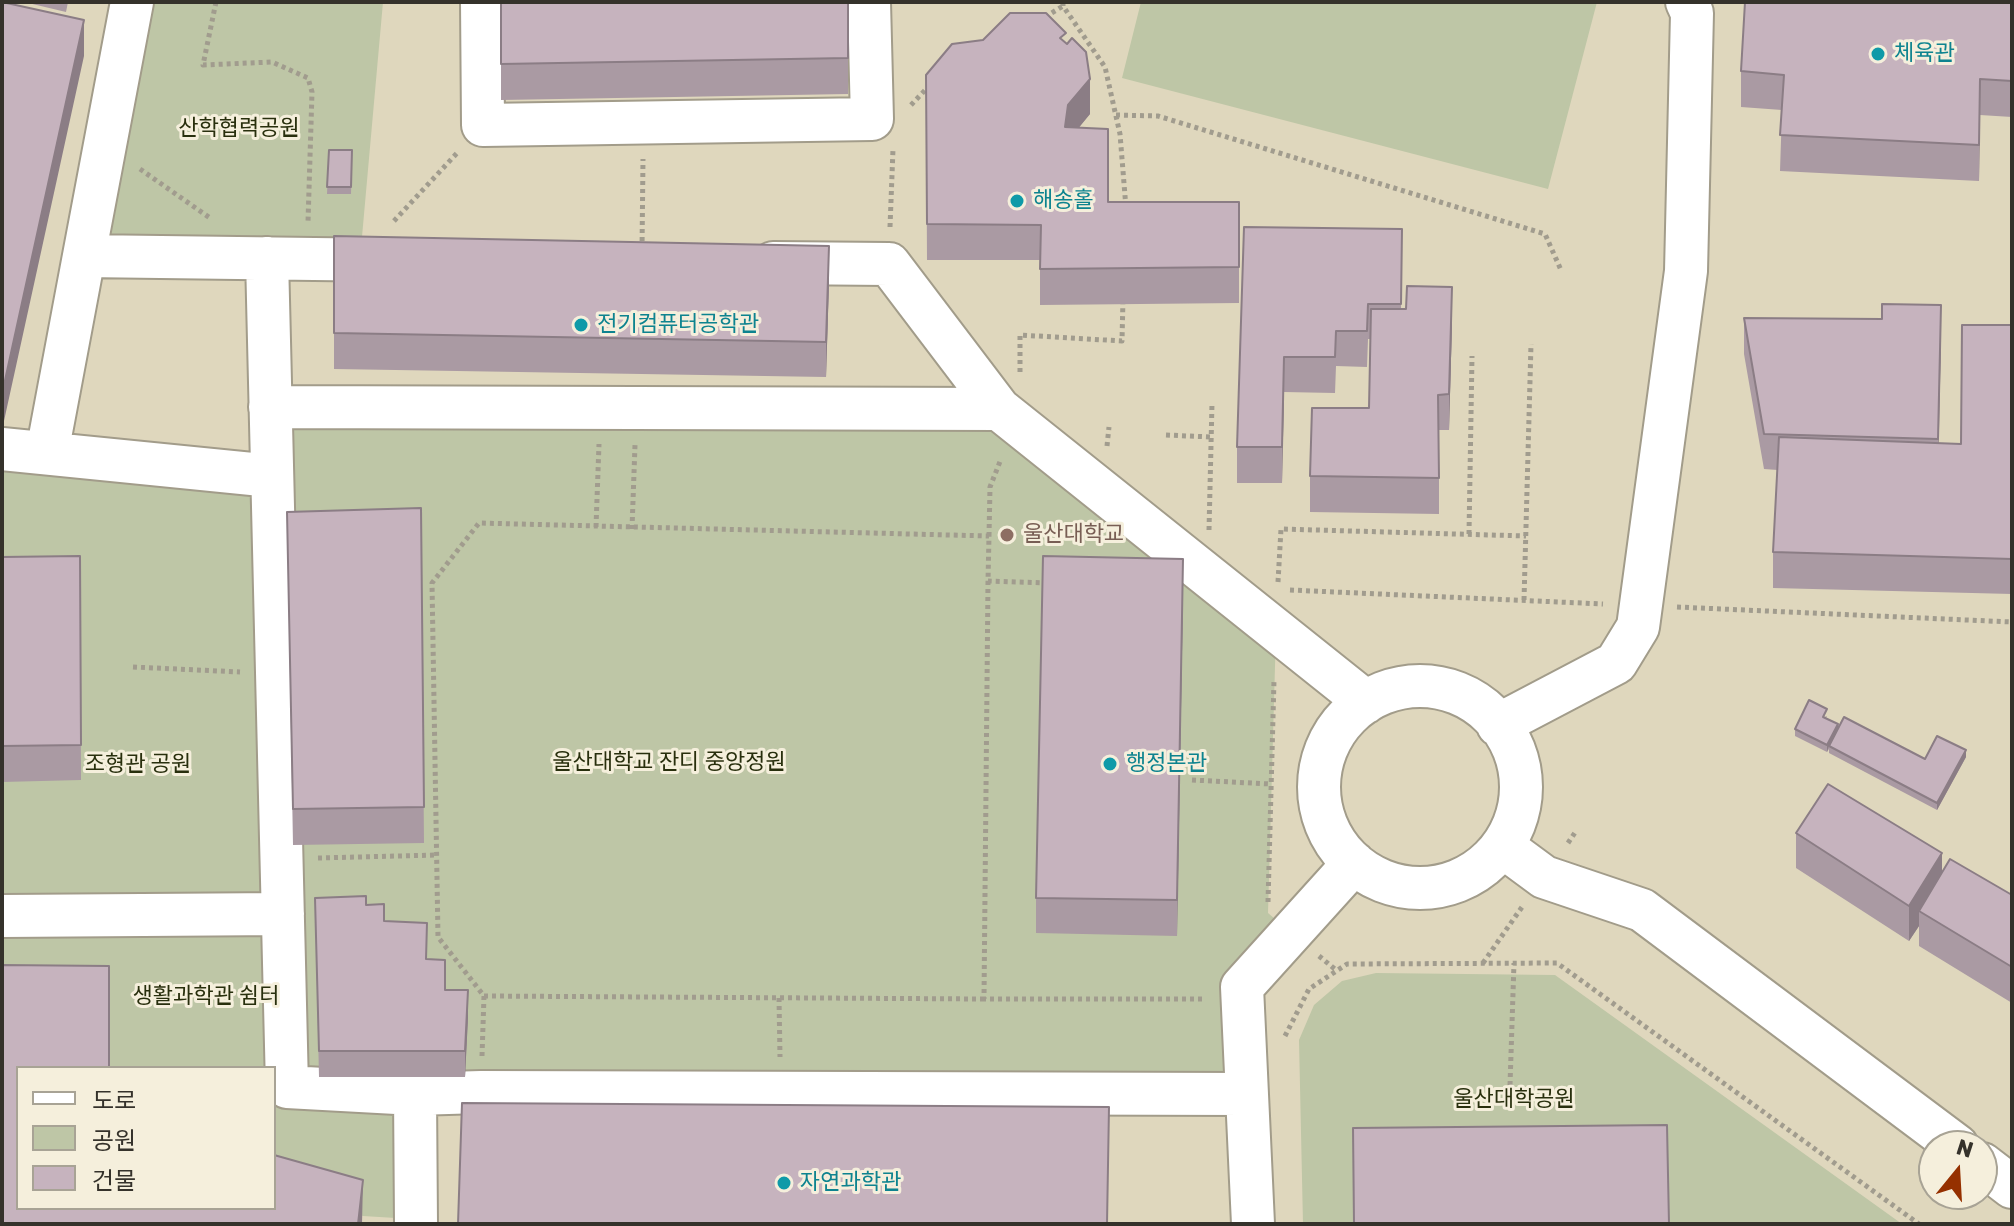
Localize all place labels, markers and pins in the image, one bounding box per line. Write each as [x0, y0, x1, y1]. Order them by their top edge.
place label: 체육관 [1894, 41, 1955, 67]
marker: 체육관 [1869, 45, 1887, 63]
place label: 해송홀 [1033, 188, 1094, 214]
marker: 해송홀 [1008, 192, 1026, 210]
place label: 전기컴퓨터공학관 [597, 312, 759, 338]
marker: 전기컴퓨터공학관 [572, 316, 590, 334]
place label: 울산대학교 [1023, 522, 1124, 548]
marker: 울산대학교 [998, 526, 1016, 544]
place label: 행정본관 [1126, 751, 1207, 777]
marker: 행정본관 [1101, 755, 1119, 773]
place label: 자연과학관 [800, 1170, 901, 1196]
marker: 자연과학관 [775, 1174, 793, 1192]

